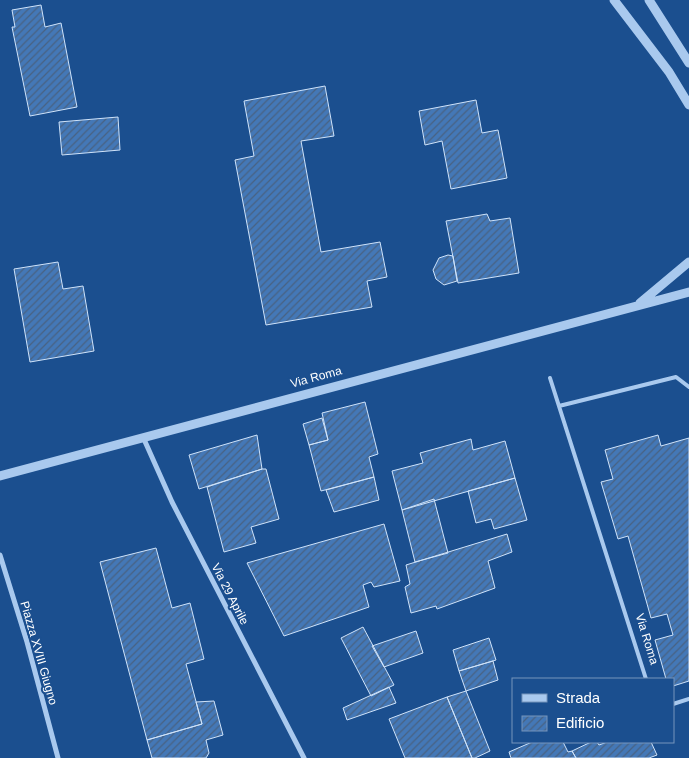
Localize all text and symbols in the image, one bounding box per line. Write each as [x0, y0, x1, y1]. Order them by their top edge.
street label: Via Roma [289, 363, 343, 391]
street label: Via 29 Aprile [209, 561, 252, 627]
street label: Piazza XVIII Giugno [17, 599, 61, 707]
street label: Via Roma [633, 612, 661, 666]
legend [512, 678, 674, 743]
text: Strada [556, 689, 601, 706]
text: Edificio [556, 714, 604, 731]

